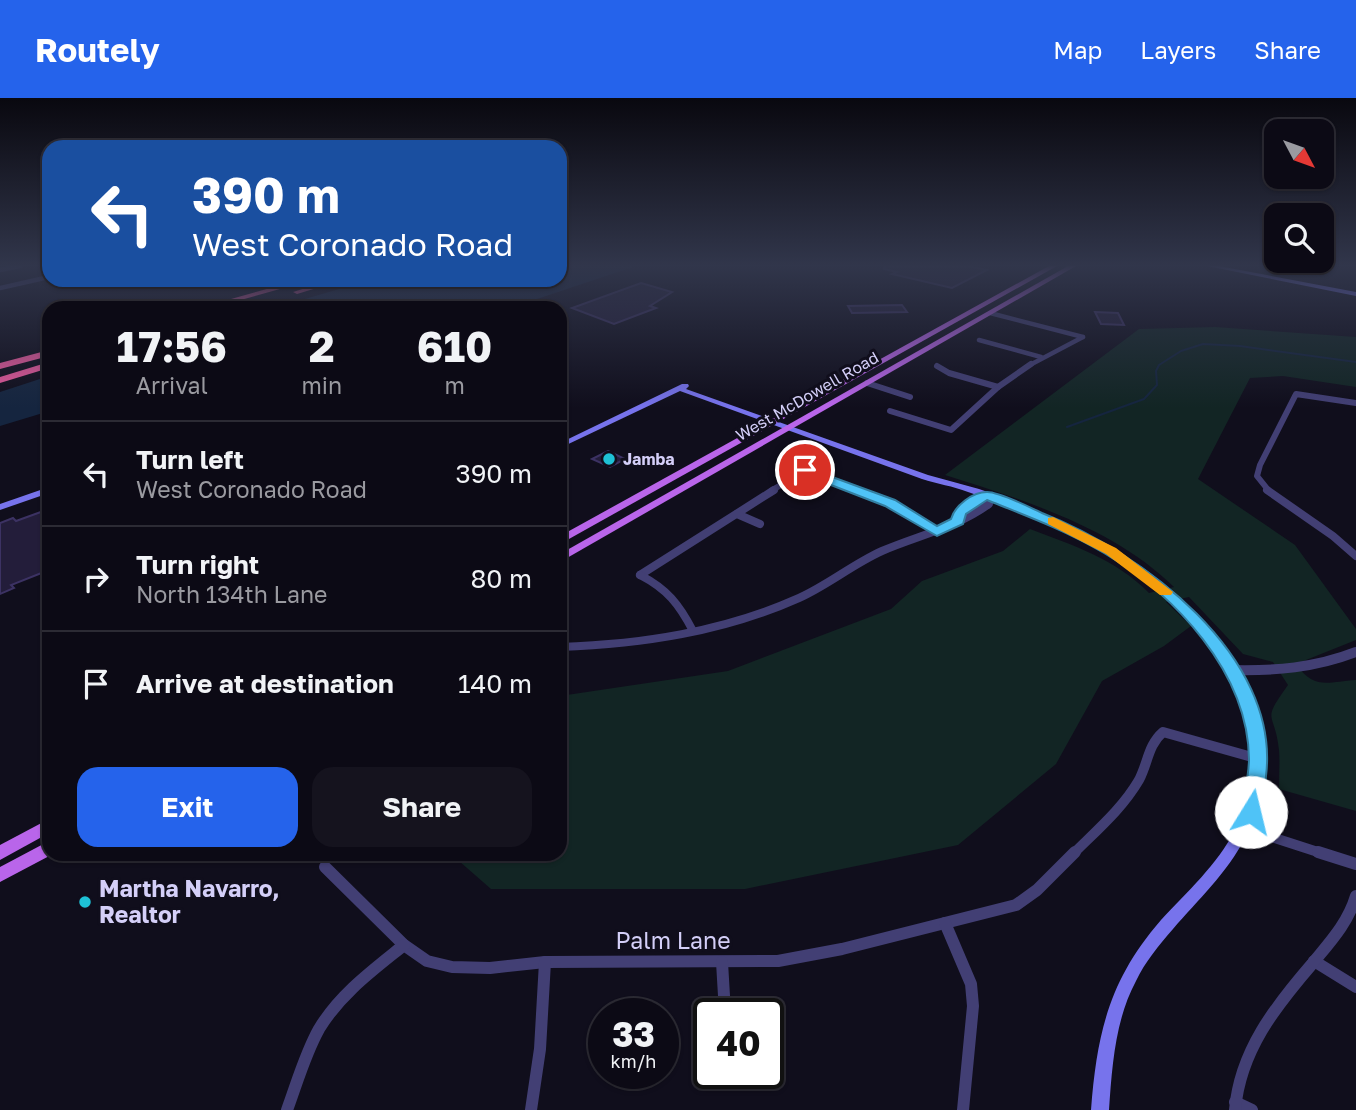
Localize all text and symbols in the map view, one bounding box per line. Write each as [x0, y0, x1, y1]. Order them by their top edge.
text: Routely [35, 30, 160, 69]
text: Map [1053, 35, 1102, 64]
text: Layers [1140, 35, 1216, 64]
text: Share [1254, 35, 1321, 64]
north arrow [1264, 119, 1334, 189]
map controls [1264, 119, 1334, 273]
text: 390 m [192, 165, 340, 224]
icon: left [77, 168, 168, 259]
button: search [1264, 203, 1334, 273]
text: West Coronado Road [192, 225, 513, 263]
text: 17:56 [117, 321, 227, 371]
text: 2 [309, 321, 335, 371]
text: 610 [417, 321, 492, 371]
street label: West McDowell Road [732, 347, 882, 445]
text: Arrival [136, 371, 208, 399]
text: min [301, 371, 342, 399]
text: m [444, 371, 465, 399]
pin [775, 440, 835, 500]
text: Turn left [136, 444, 244, 475]
place label: Jamba [623, 449, 675, 469]
marker: Jamba [601, 451, 617, 467]
icon: arrive [786, 451, 824, 489]
icon: left [77, 455, 115, 493]
text: 390 m [455, 458, 532, 489]
text: West Coronado Road [136, 475, 367, 503]
text: Turn right [136, 549, 259, 580]
icon: right [77, 560, 115, 598]
text: 80 m [471, 563, 532, 594]
text: North 134th Lane [136, 580, 327, 608]
icon: arrive [77, 665, 115, 703]
text: Arrive at destination [136, 668, 394, 699]
text: 140 m [458, 668, 532, 699]
button: Exit [77, 767, 298, 847]
button: Share [312, 767, 532, 847]
position arrow [1214, 775, 1288, 849]
place label: Martha Navarro, Realtor [99, 874, 280, 928]
marker: Martha Navarro, Realtor [77, 894, 93, 910]
street label: Palm Lane [615, 926, 731, 954]
speed limit sign: 40 [693, 998, 784, 1089]
text: 33 [612, 1013, 655, 1055]
text: km/h [611, 1050, 656, 1072]

